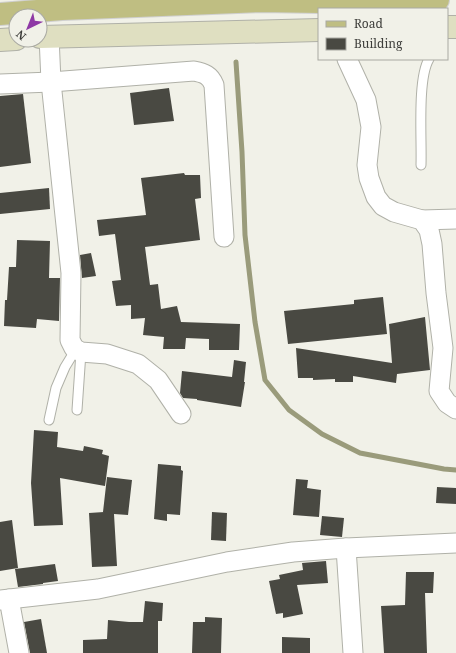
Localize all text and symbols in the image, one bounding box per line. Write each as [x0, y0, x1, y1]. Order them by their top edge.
north arrow [8, 8, 48, 48]
legend [318, 8, 448, 60]
text: Road [354, 15, 384, 32]
text: N [12, 27, 29, 44]
text: Building [354, 35, 403, 52]

